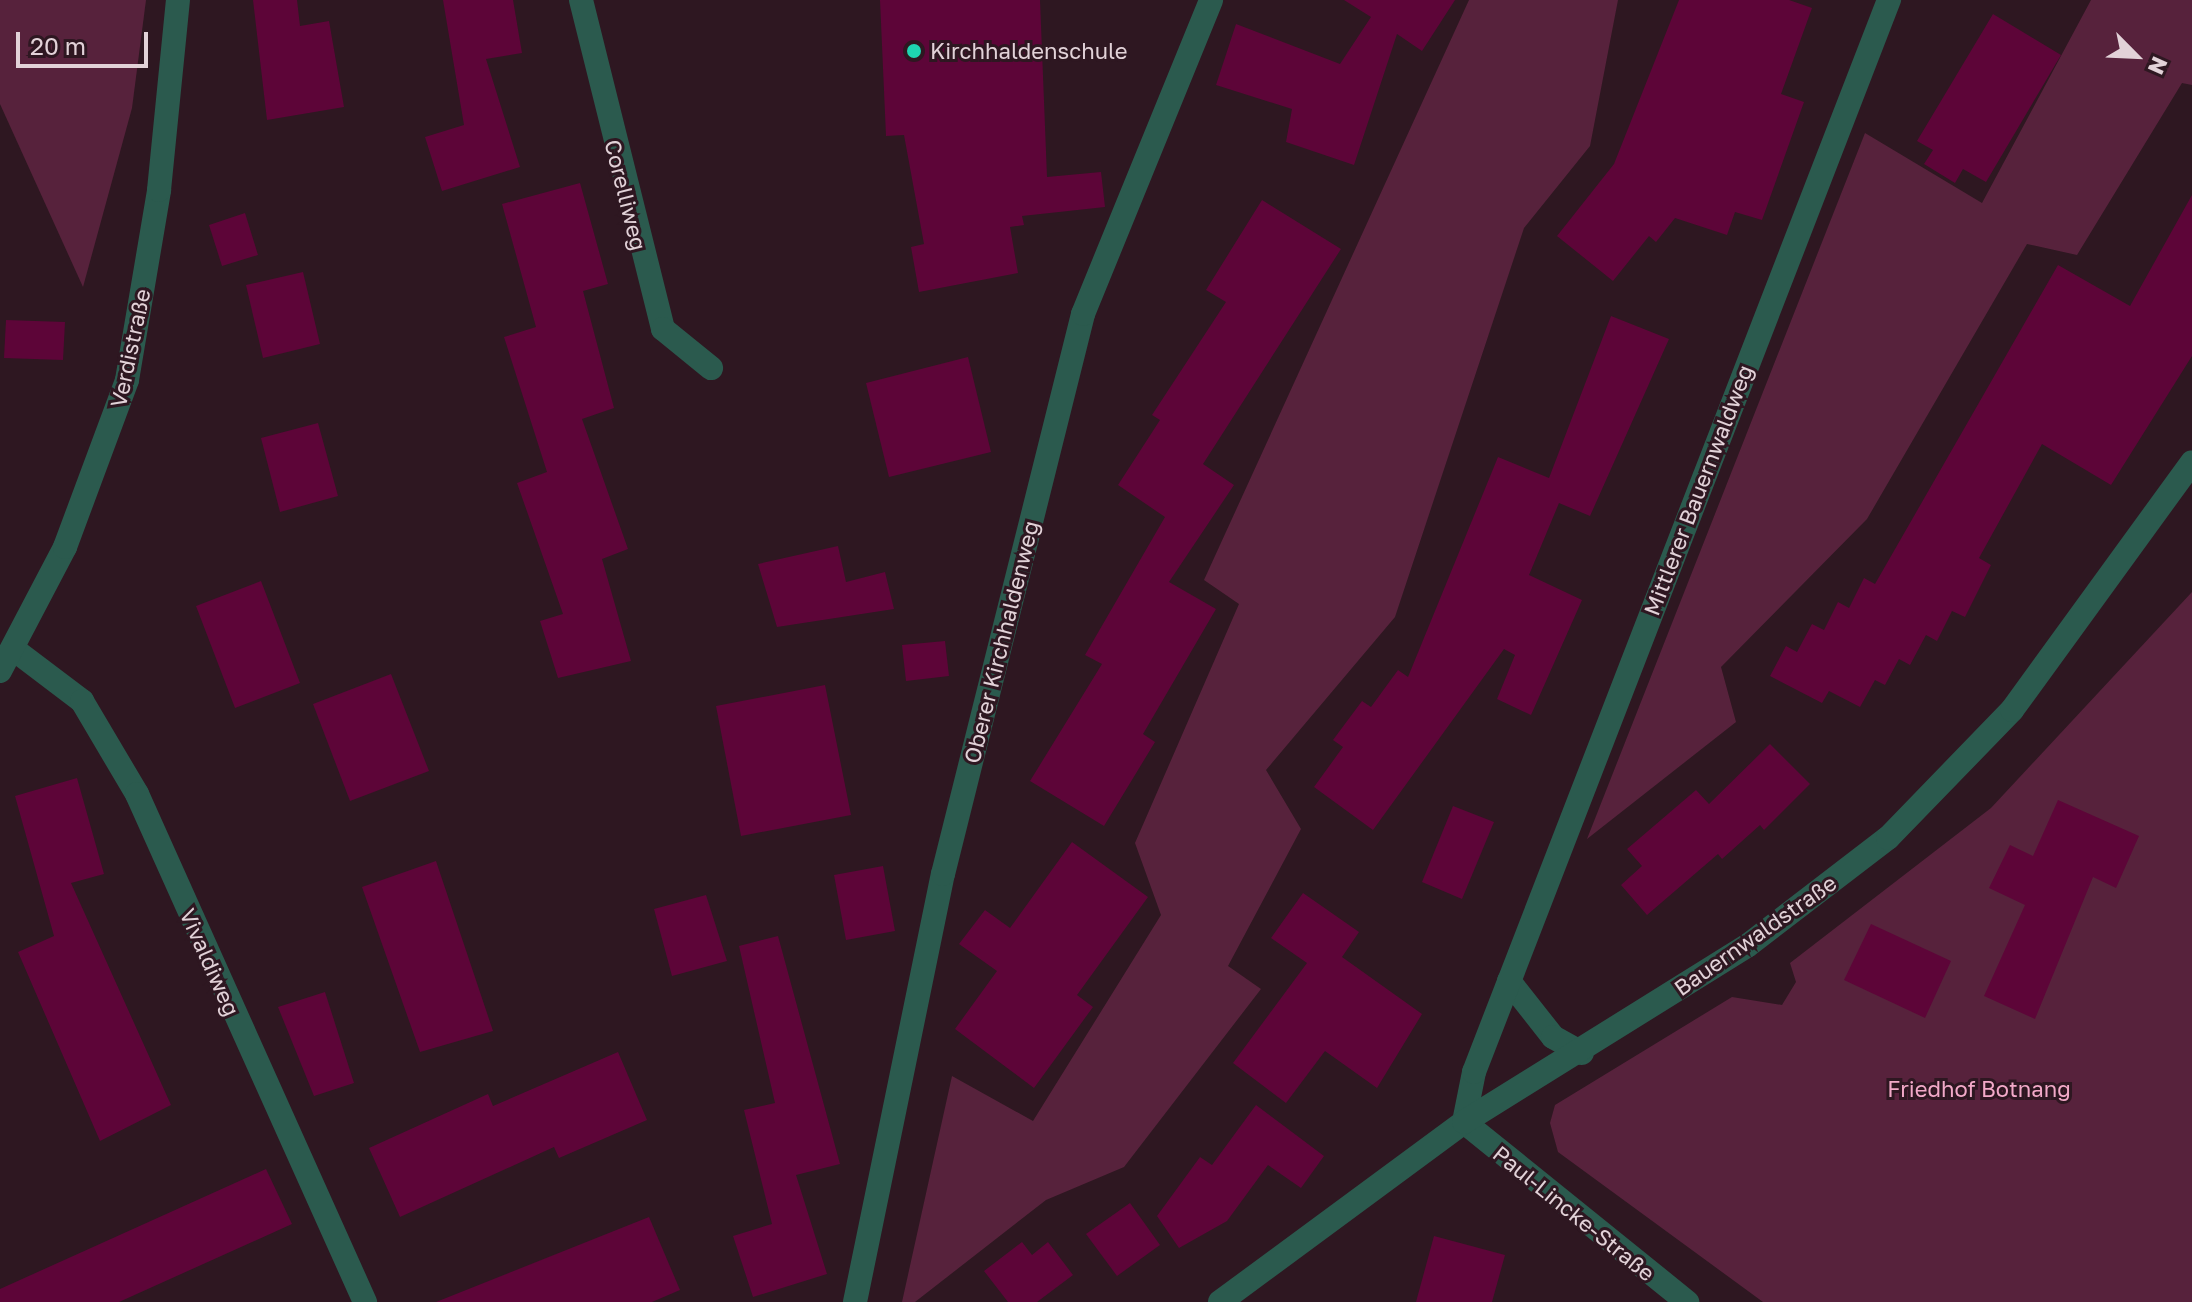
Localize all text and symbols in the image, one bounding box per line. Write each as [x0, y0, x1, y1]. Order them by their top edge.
scale bar [20, 16, 152, 66]
north arrow [2096, 16, 2176, 96]
text: 20 m [30, 31, 86, 60]
place label: Kirchhaldenschule [930, 38, 1128, 64]
marker: Kirchhaldenschule [905, 42, 923, 60]
text: N [2143, 53, 2174, 79]
street label: Corelliweg [600, 137, 652, 253]
street label: Verdistraße [105, 286, 155, 410]
street label: Mittlerer Bauernwaldweg [1638, 361, 1758, 619]
street label: Oberer Kirchhaldenweg [958, 518, 1044, 766]
street label: Bauernwaldstraße [1669, 869, 1841, 1001]
street label: Vivaldiweg [175, 904, 245, 1020]
park label: Friedhof Botnang [1887, 1076, 2071, 1102]
street label: Paul-Lincke-Straße [1488, 1140, 1660, 1286]

